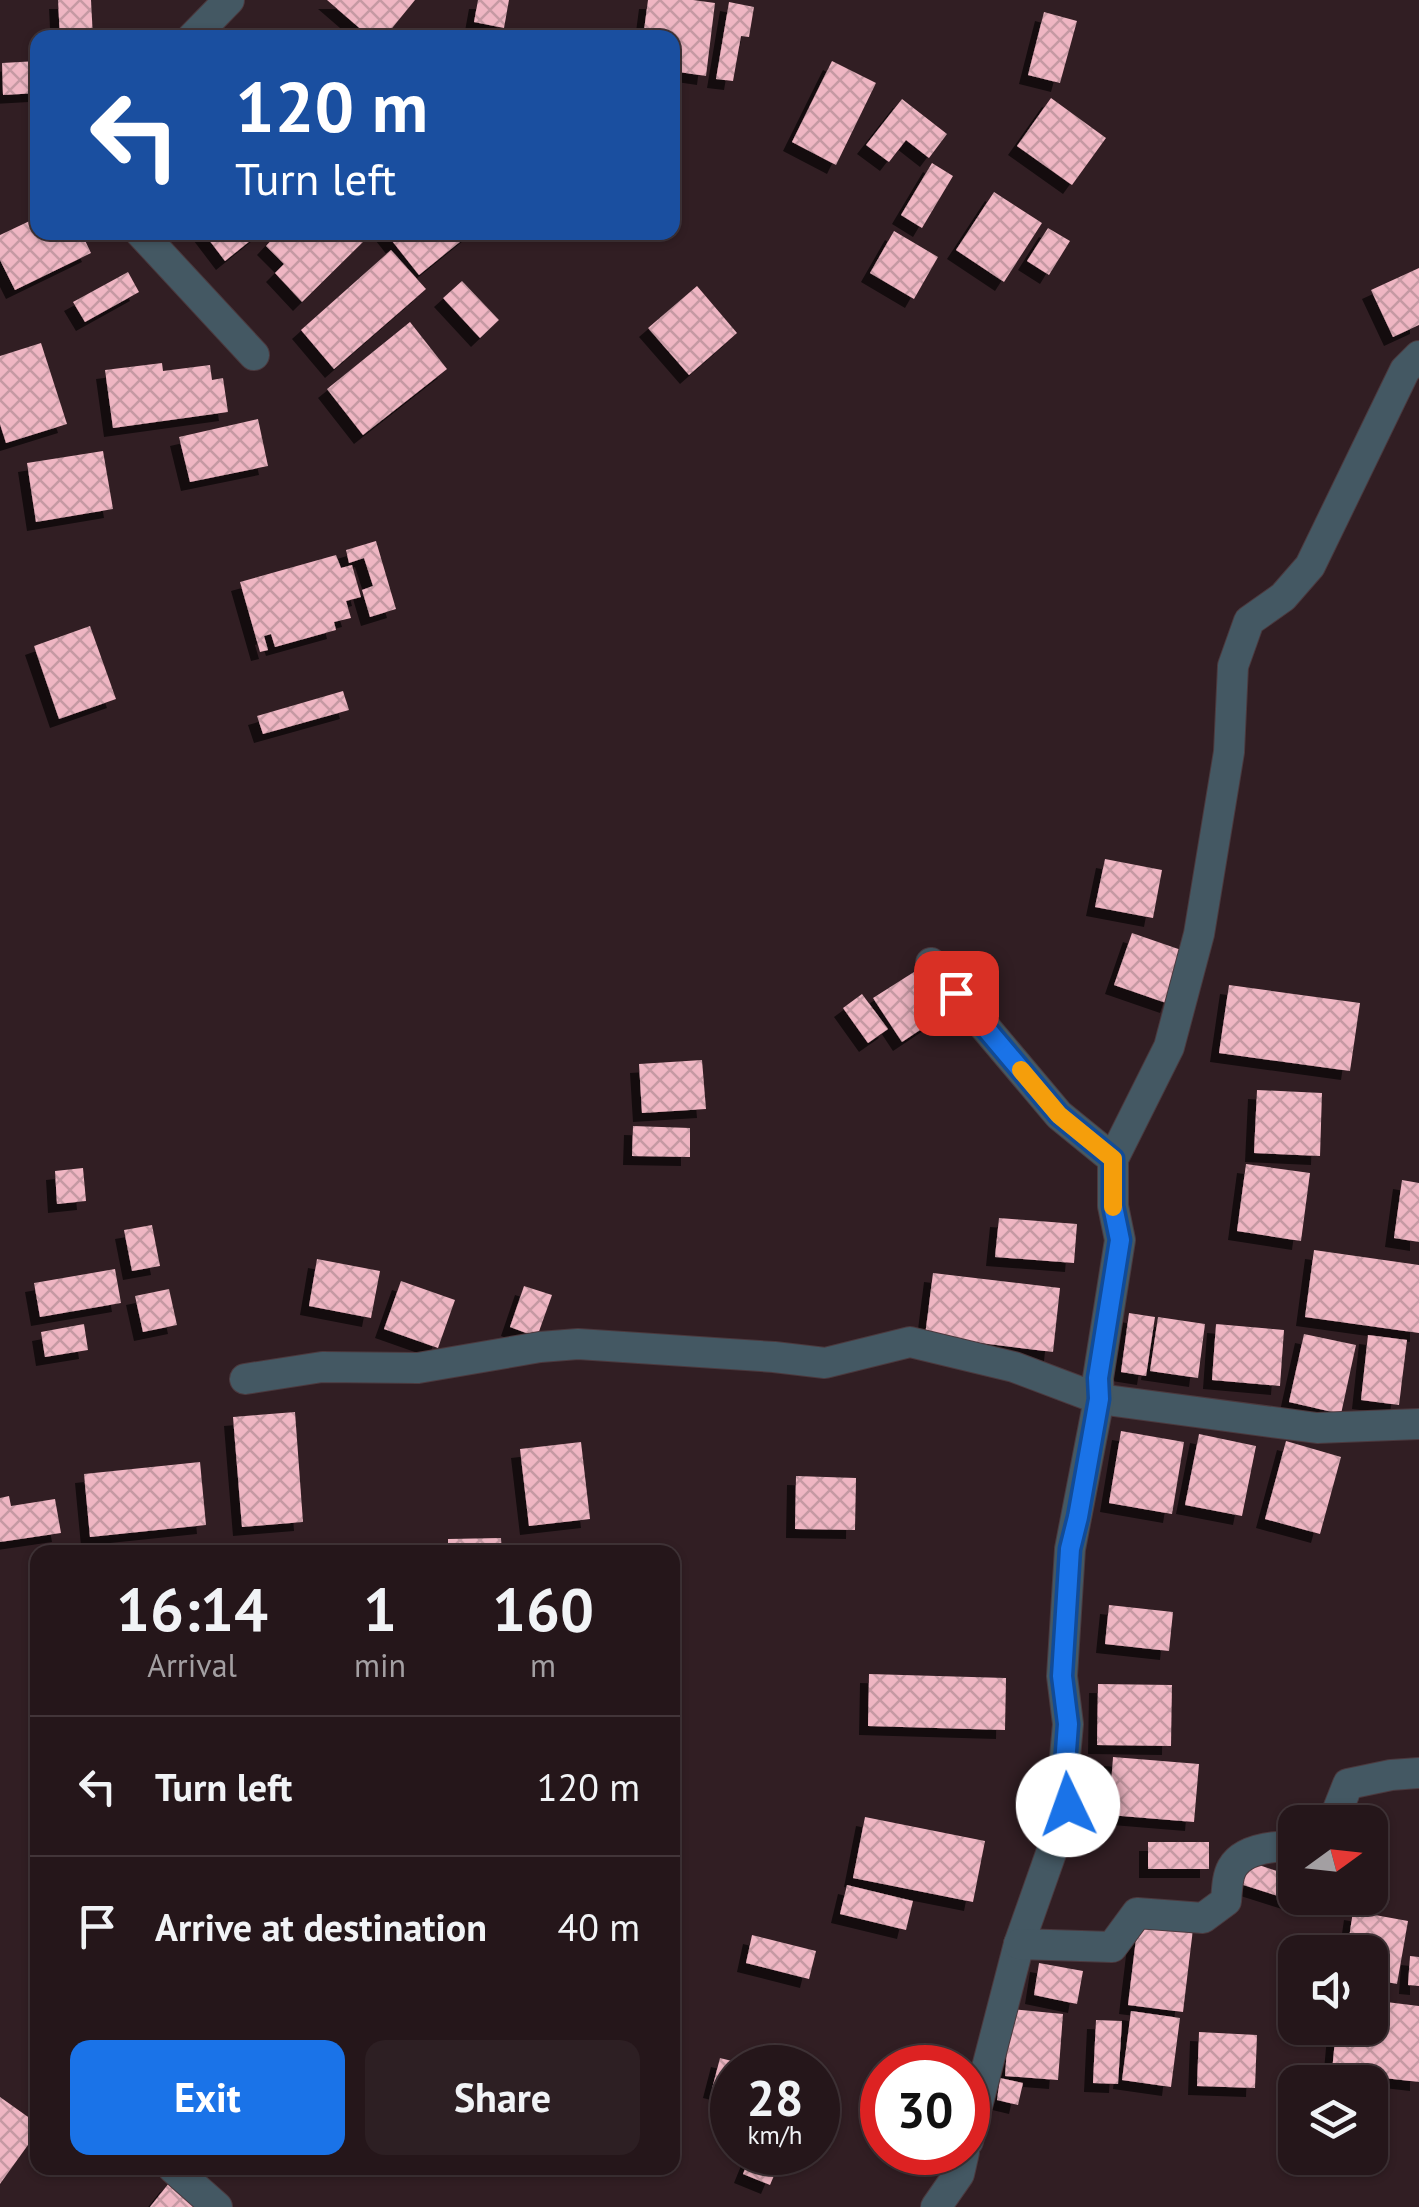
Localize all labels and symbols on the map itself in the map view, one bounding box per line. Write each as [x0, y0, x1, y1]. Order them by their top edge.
pin [914, 951, 999, 1036]
position arrow [1016, 1753, 1120, 1857]
north arrow [1278, 1805, 1388, 1915]
speed limit sign: 30 [860, 2045, 990, 2175]

